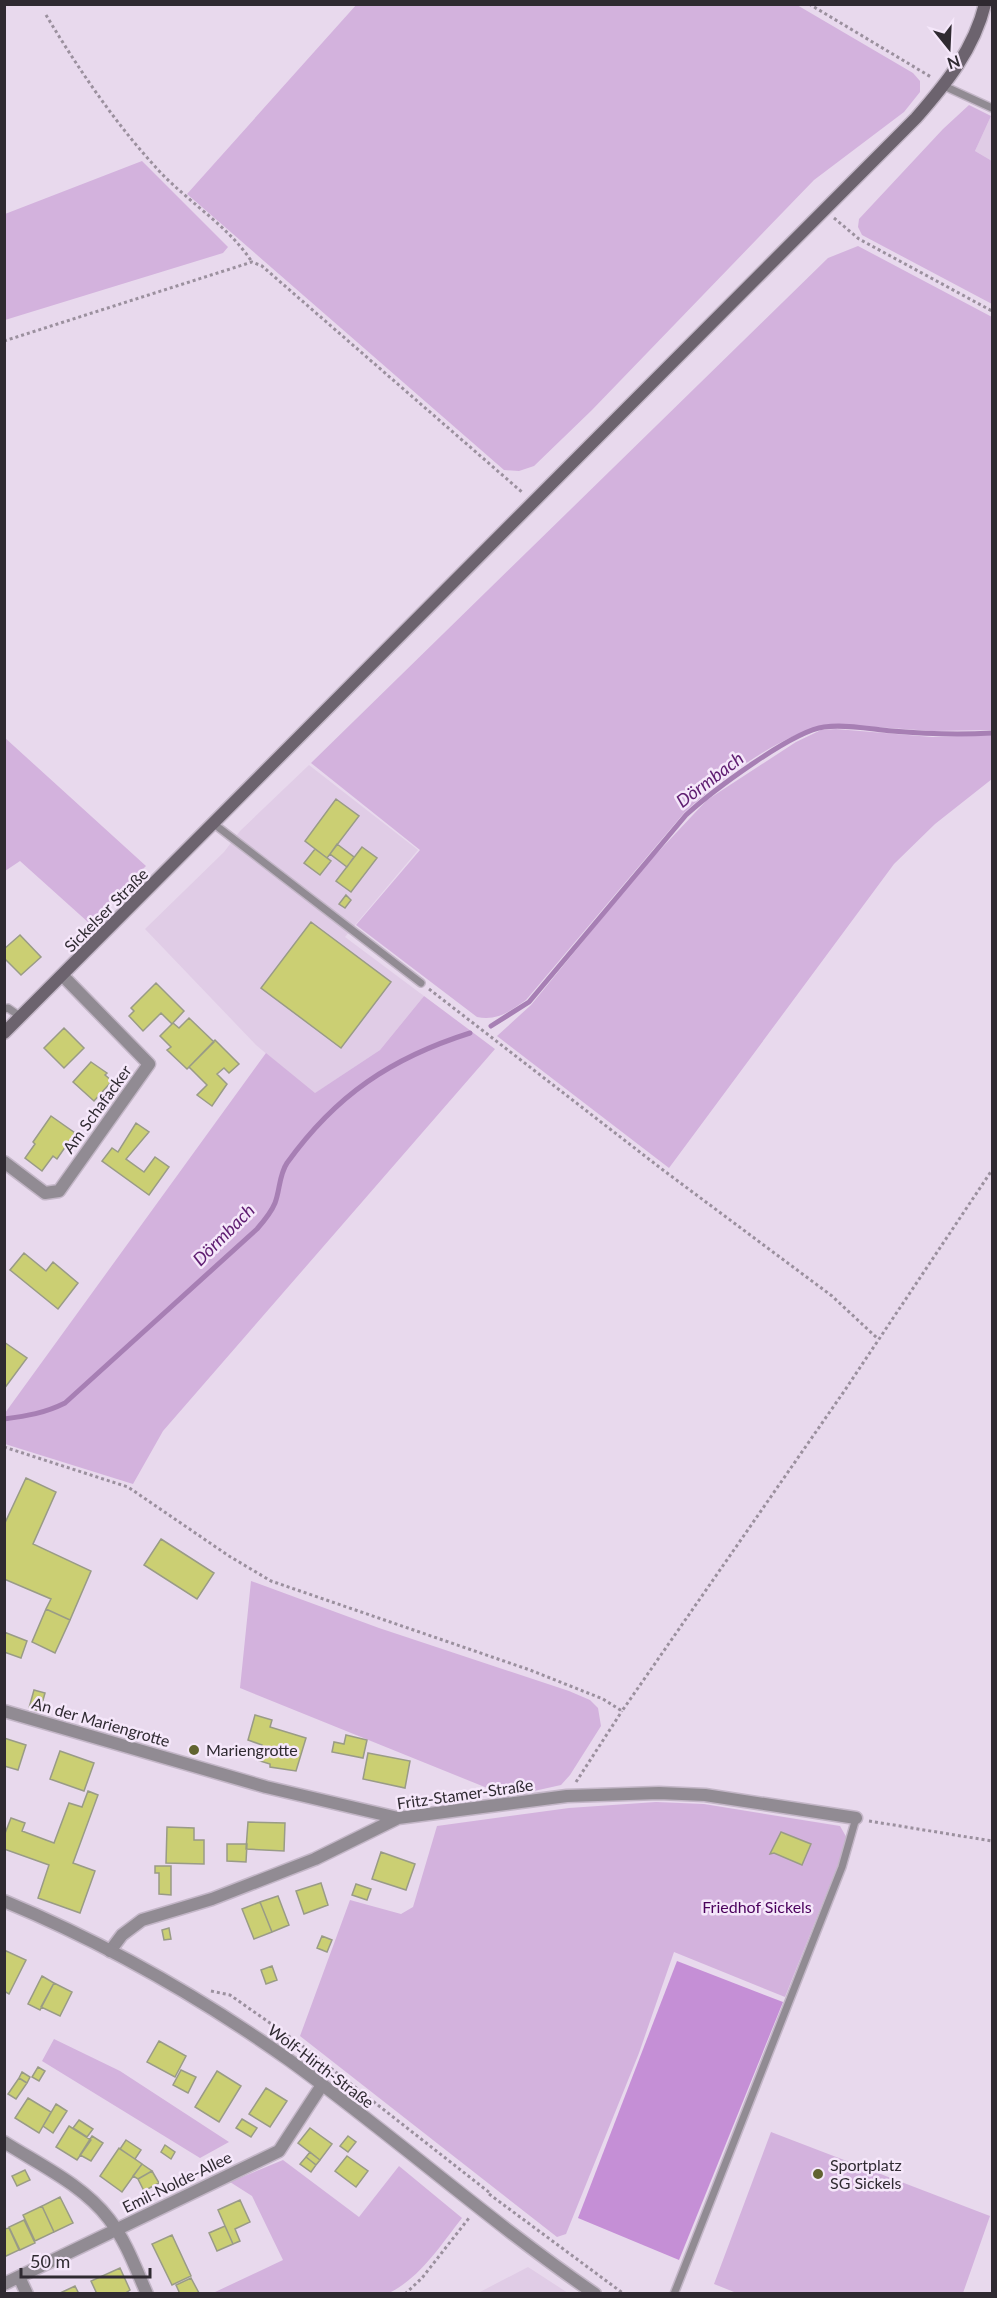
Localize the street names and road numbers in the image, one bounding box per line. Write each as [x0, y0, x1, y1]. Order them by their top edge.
street label: Sickelser Straße [60, 864, 151, 955]
street label: Am Schafacker [58, 1061, 135, 1156]
street label: An der Mariengrotte [30, 1693, 172, 1750]
street label: Fritz-Stamer-Straße [396, 1775, 534, 1812]
street label: Wolf-Hirth-Straße [265, 2020, 378, 2112]
street label: Emil-Nolde-Allee [119, 2147, 234, 2216]

